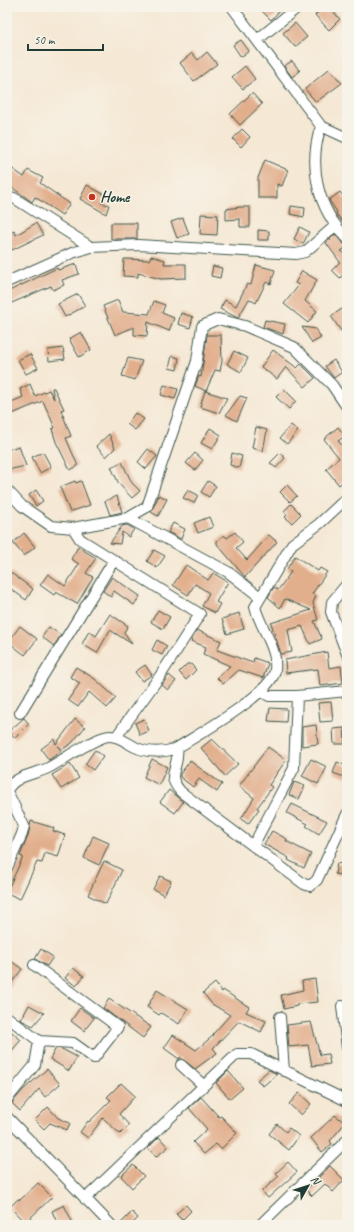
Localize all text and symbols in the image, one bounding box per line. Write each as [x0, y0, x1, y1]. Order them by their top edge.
scale bar [28, 26, 103, 52]
text: 50 m [34, 32, 56, 48]
place label: Home [100, 187, 131, 207]
marker: Home [87, 192, 97, 202]
north arrow [288, 1166, 328, 1206]
text: N [308, 1173, 325, 1188]

